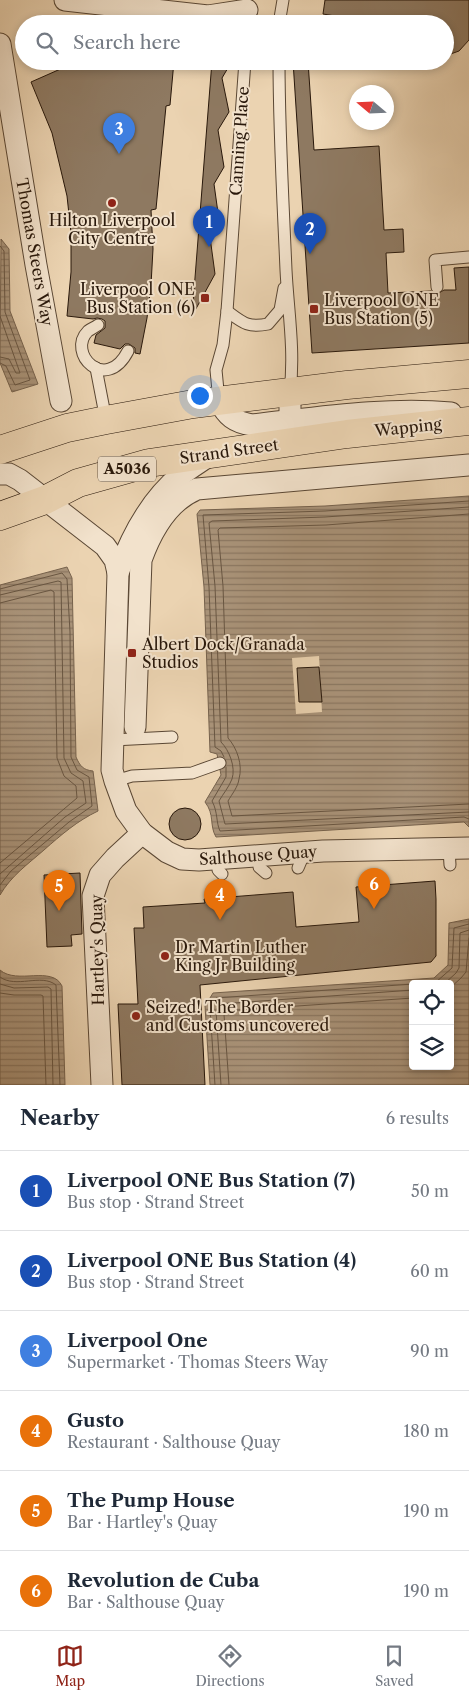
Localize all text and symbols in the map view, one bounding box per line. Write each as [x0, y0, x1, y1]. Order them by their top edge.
search box [15, 15, 454, 70]
icon: search [33, 29, 61, 57]
text: Search here [73, 31, 181, 54]
north arrow [349, 85, 394, 130]
street label: Canning Place [225, 86, 253, 196]
pin: 3 [103, 113, 135, 154]
street label: Thomas Steers Way [12, 176, 58, 329]
marker: Hilton Liverpool City Centre [106, 197, 118, 209]
pin: 1 [193, 206, 225, 247]
place label: Hilton Liverpool City Centre [49, 210, 175, 248]
pin: 2 [294, 213, 326, 254]
place label: Liverpool ONE Bus Station (6) [80, 279, 195, 317]
place label: Liverpool ONE Bus Station (5) [324, 290, 439, 328]
marker: Liverpool ONE Bus Station (6) [199, 292, 211, 304]
marker: Liverpool ONE Bus Station (5) [308, 303, 320, 315]
your location [187, 383, 213, 409]
street label: Wapping [372, 413, 443, 441]
street label: Strand Street [178, 434, 280, 468]
road number: A5036 [98, 456, 156, 482]
place label: Albert Dock/Granada Studios [141, 634, 305, 672]
marker: Albert Dock/Granada Studios [126, 647, 138, 659]
street label: Salthouse Quay [198, 841, 319, 869]
pin: 6 [358, 868, 390, 909]
pin: 5 [43, 870, 75, 911]
pin: 4 [204, 879, 236, 920]
street label: Hartley's Quay [86, 893, 108, 1006]
place label: Dr Martin Luther King Jr Building [175, 937, 307, 975]
marker: Dr Martin Luther King Jr Building [159, 950, 171, 962]
map controls [409, 980, 454, 1070]
button: locate [409, 980, 454, 1025]
place label: Seized! The Border and Customs uncovered [146, 997, 329, 1035]
marker: Seized! The Border and Customs uncovered [130, 1010, 142, 1022]
button: layers [409, 1025, 454, 1070]
text: Nearby [20, 1105, 99, 1130]
text: 6 results [386, 1108, 449, 1128]
text: Liverpool ONE Bus Station (7) [67, 1169, 355, 1192]
text: 1 [32, 1181, 40, 1201]
text: 50 m [411, 1181, 449, 1201]
text: Bus stop · Strand Street [67, 1192, 244, 1212]
text: Liverpool ONE Bus Station (4) [67, 1249, 356, 1272]
text: 2 [31, 1261, 41, 1281]
text: 60 m [410, 1261, 449, 1281]
text: Bus stop · Strand Street [67, 1272, 244, 1292]
text: Liverpool One [67, 1329, 208, 1352]
text: 3 [31, 1341, 41, 1361]
text: 90 m [410, 1341, 449, 1361]
text: Supermarket · Thomas Steers Way [67, 1352, 328, 1372]
text: Gusto [67, 1409, 124, 1432]
text: 4 [31, 1421, 41, 1441]
text: 180 m [403, 1421, 449, 1441]
text: Restaurant · Salthouse Quay [67, 1432, 281, 1452]
text: The Pump House [67, 1489, 235, 1512]
text: 5 [32, 1501, 40, 1521]
text: 190 m [404, 1501, 449, 1521]
text: Bar · Hartley's Quay [67, 1512, 217, 1532]
text: Revolution de Cuba [67, 1569, 259, 1592]
text: 6 [31, 1581, 41, 1601]
text: 190 m [404, 1581, 449, 1601]
text: Bar · Salthouse Quay [67, 1592, 224, 1612]
tab: Map [55, 1642, 85, 1690]
tab: Directions [195, 1642, 265, 1690]
tab: Saved [375, 1642, 414, 1690]

